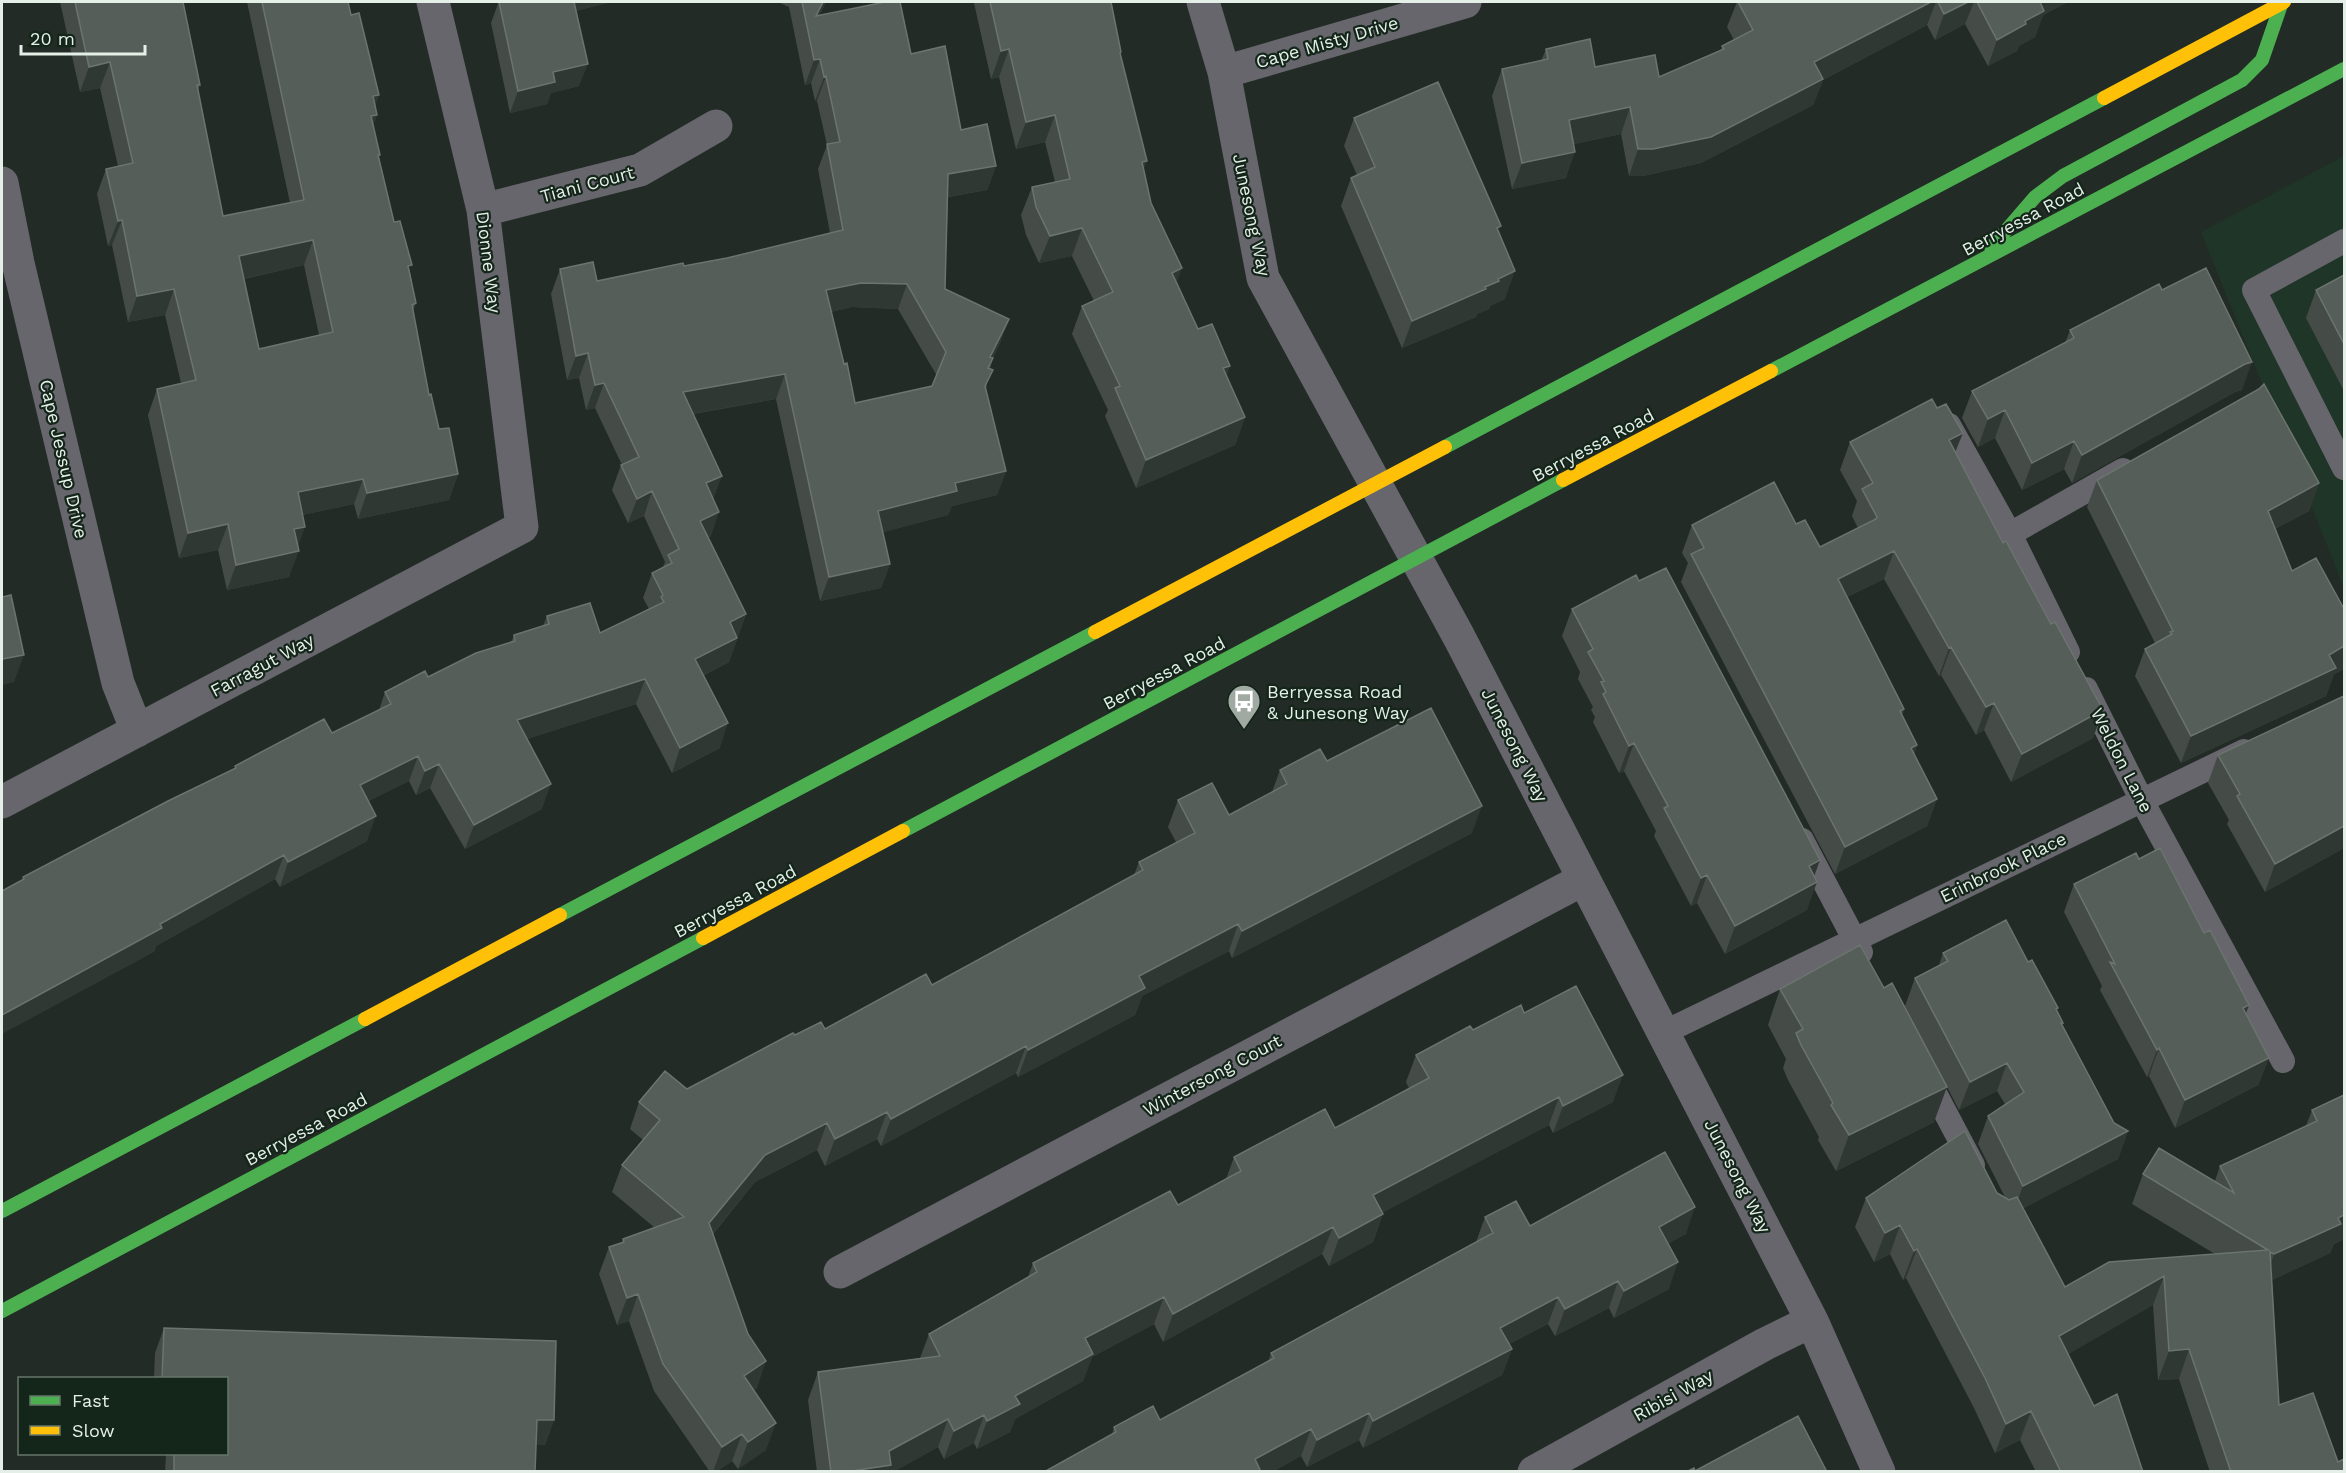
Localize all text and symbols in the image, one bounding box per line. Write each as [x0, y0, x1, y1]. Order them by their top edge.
street label: Cape Misty Drive [1253, 12, 1401, 72]
scale bar [21, 18, 146, 56]
text: 20 m [30, 28, 75, 49]
street label: Junesong Way [1229, 152, 1275, 279]
street label: Tiani Court [538, 161, 637, 207]
street label: Berryessa Road [1958, 178, 2088, 260]
street label: Dionne Way [472, 210, 506, 315]
street label: Cape Jessup Drive [35, 377, 93, 541]
street label: Berryessa Road [1528, 404, 1658, 486]
street label: Farragut Way [207, 629, 318, 701]
street label: Berryessa Road [1099, 632, 1229, 714]
place label: Berryessa Road & Junesong Way [1267, 681, 1410, 723]
bus stop icon: Berryessa Road & Junesong Way [1226, 683, 1262, 730]
street label: Junesong Way [1477, 685, 1553, 806]
street label: Weldon Lane [2087, 704, 2157, 816]
street label: Erinbrook Place [1936, 827, 2070, 907]
street label: Berryessa Road [670, 860, 800, 942]
street label: Wintersong Court [1139, 1029, 1285, 1120]
street label: Berryessa Road [241, 1088, 371, 1170]
street label: Junesong Way [1700, 1116, 1776, 1237]
street label: Ribisi Way [1629, 1364, 1717, 1426]
legend [18, 1377, 228, 1455]
text: Fast [72, 1390, 110, 1411]
text: Slow [72, 1420, 115, 1441]

